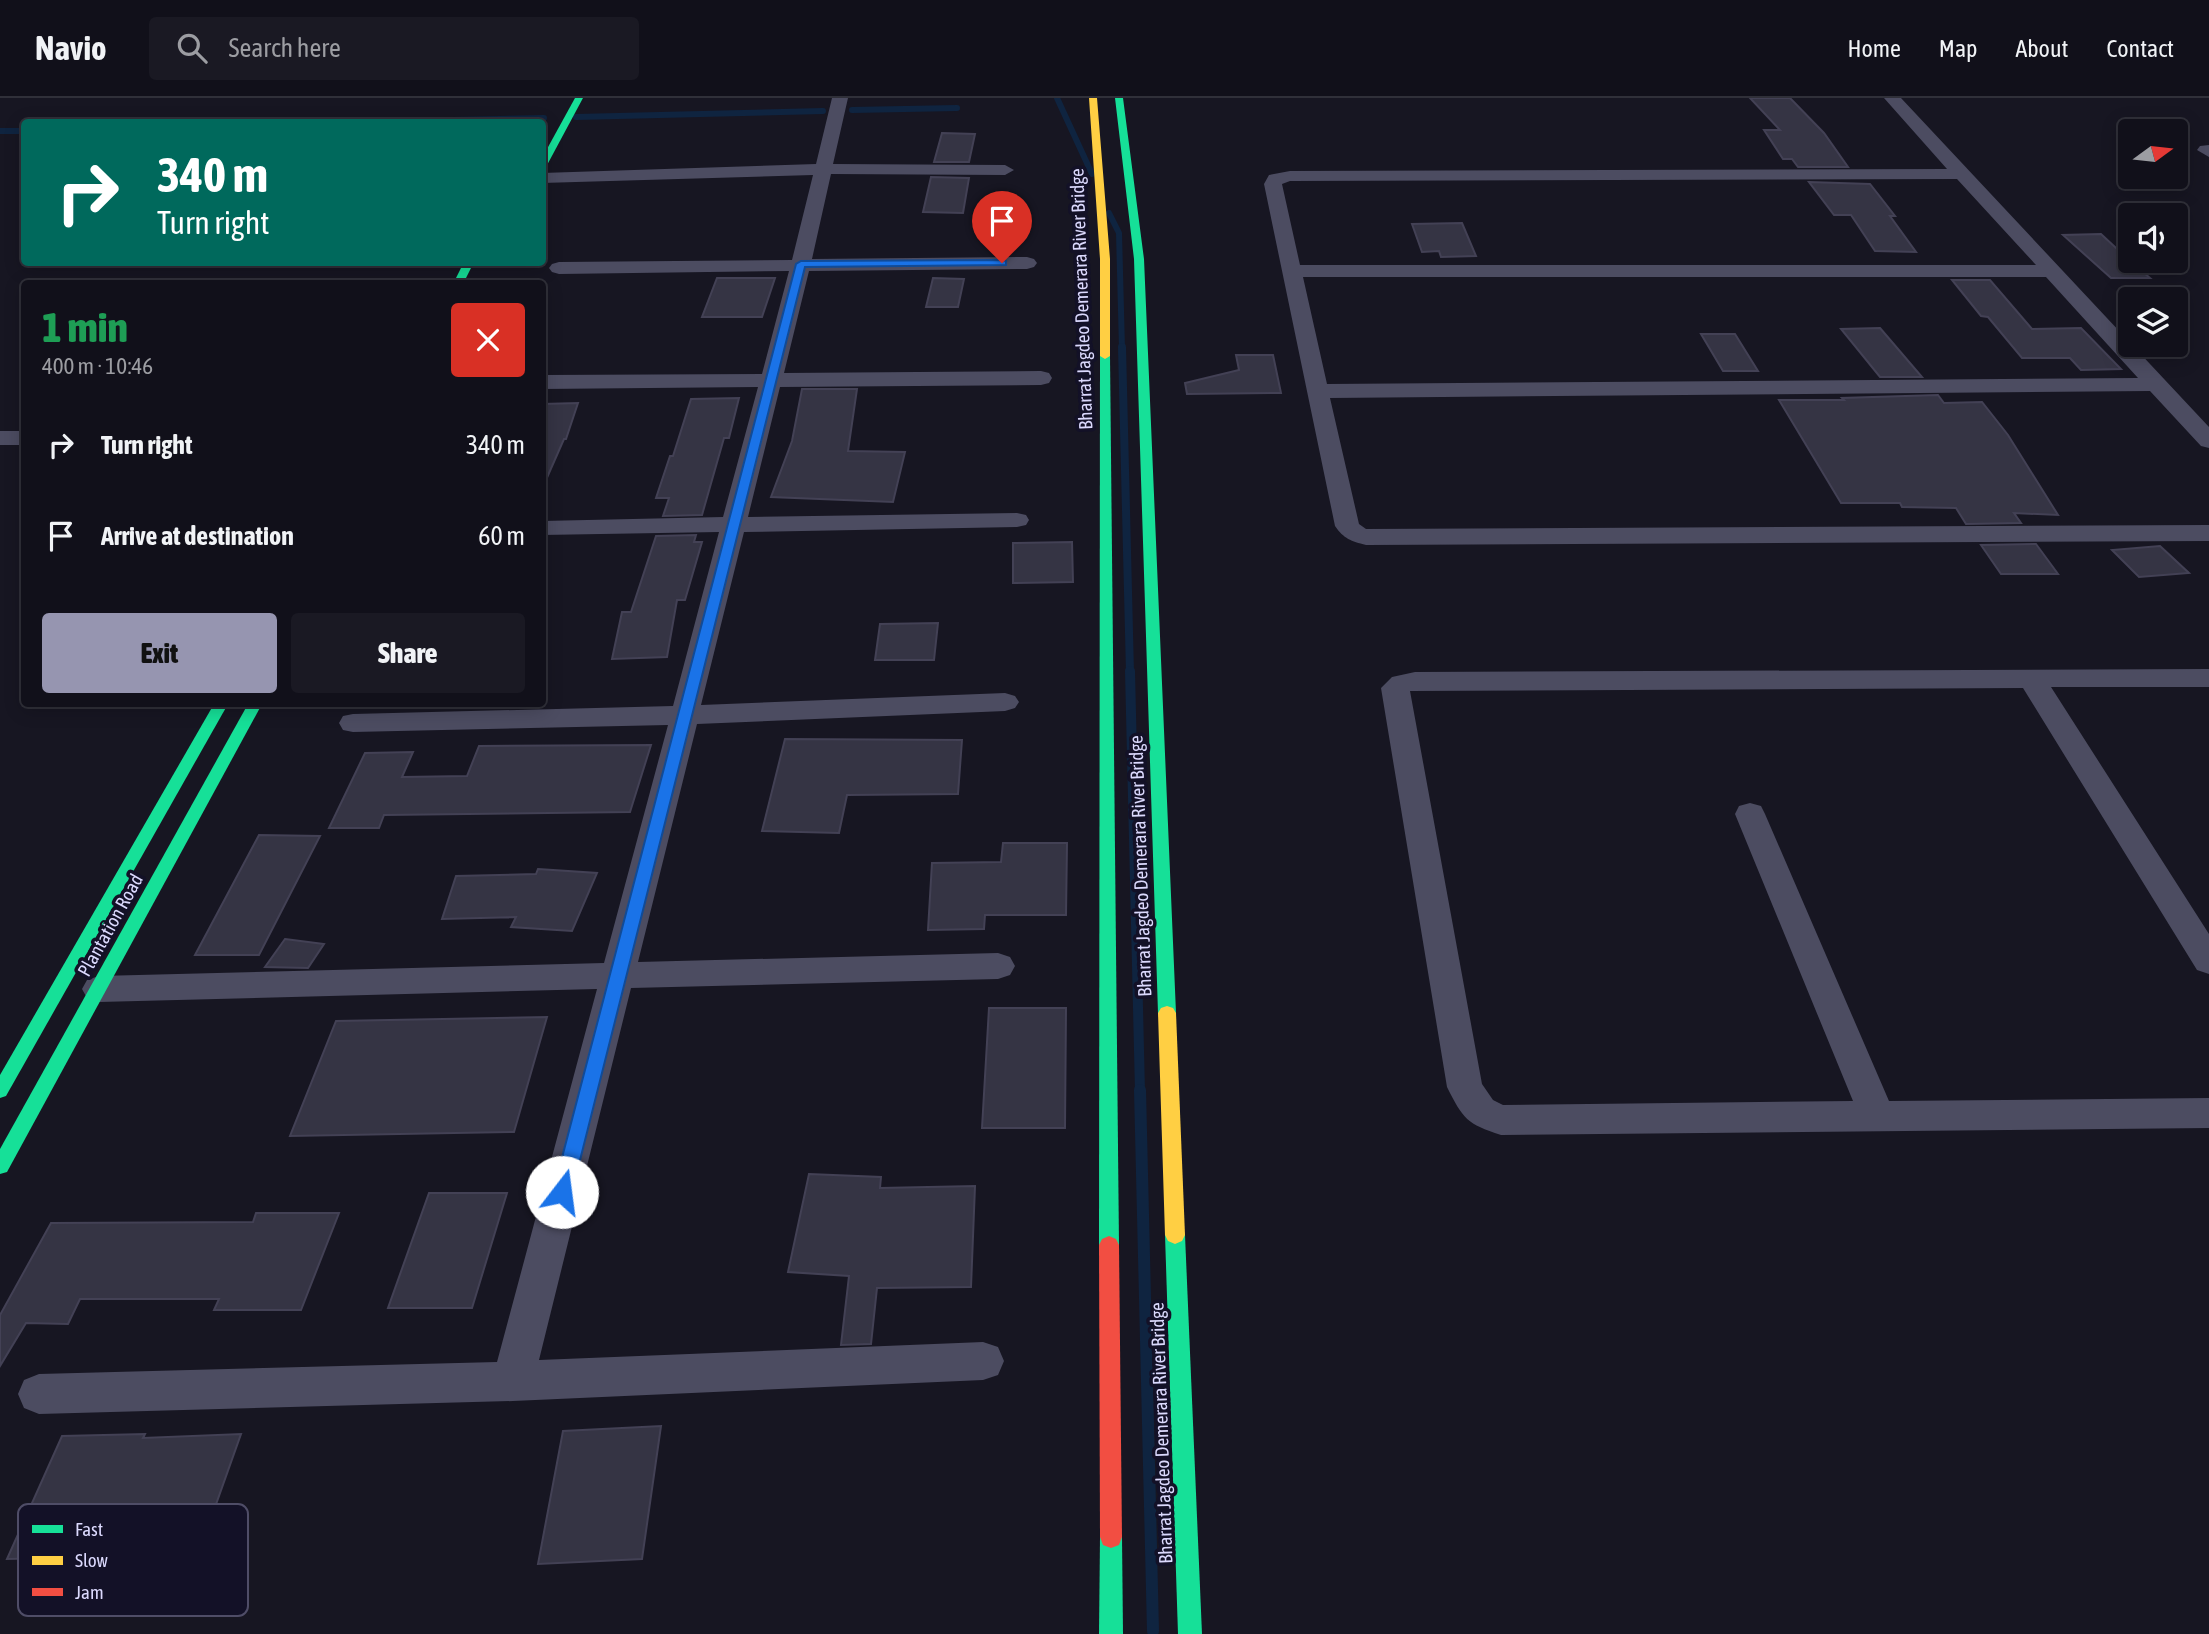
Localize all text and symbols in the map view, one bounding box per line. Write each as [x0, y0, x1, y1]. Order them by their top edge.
search box [149, 17, 639, 80]
text: Navio [35, 29, 107, 67]
icon: search [173, 29, 211, 67]
text: Search here [229, 33, 341, 63]
text: Home [1847, 35, 1901, 62]
text: Map [1939, 35, 1977, 62]
text: About [2015, 35, 2068, 62]
text: Contact [2106, 35, 2174, 62]
north arrow [2118, 119, 2188, 189]
map controls [2118, 119, 2188, 357]
text: 340 m [157, 146, 268, 202]
icon: right [42, 147, 133, 238]
street label: Bharrat Jagdeo Demerara River Bridge [1065, 168, 1097, 430]
pin [972, 191, 1032, 263]
icon: arrive [983, 202, 1021, 240]
button: sound [2118, 203, 2188, 273]
text: Turn right [157, 204, 270, 241]
button: layers [2118, 287, 2188, 357]
text: 1 min [42, 303, 128, 351]
button: close [451, 303, 525, 377]
text: 400 m · 10:46 [42, 353, 153, 379]
icon: right [42, 426, 80, 464]
text: Turn right [101, 430, 192, 460]
text: 340 m [466, 430, 525, 460]
icon: arrive [42, 517, 80, 555]
text: Arrive at destination [101, 521, 294, 551]
text: 60 m [478, 521, 525, 551]
button: Exit [42, 613, 277, 693]
button: Share [291, 613, 525, 693]
street label: Bharrat Jagdeo Demerara River Bridge [1124, 735, 1156, 997]
street label: Plantation Road [73, 870, 147, 980]
position arrow [525, 1155, 599, 1229]
street label: Bharrat Jagdeo Demerara River Bridge [1145, 1302, 1177, 1564]
legend [18, 1504, 248, 1616]
text: Fast [75, 1518, 103, 1540]
text: Slow [75, 1549, 109, 1571]
text: Jam [75, 1581, 104, 1603]

